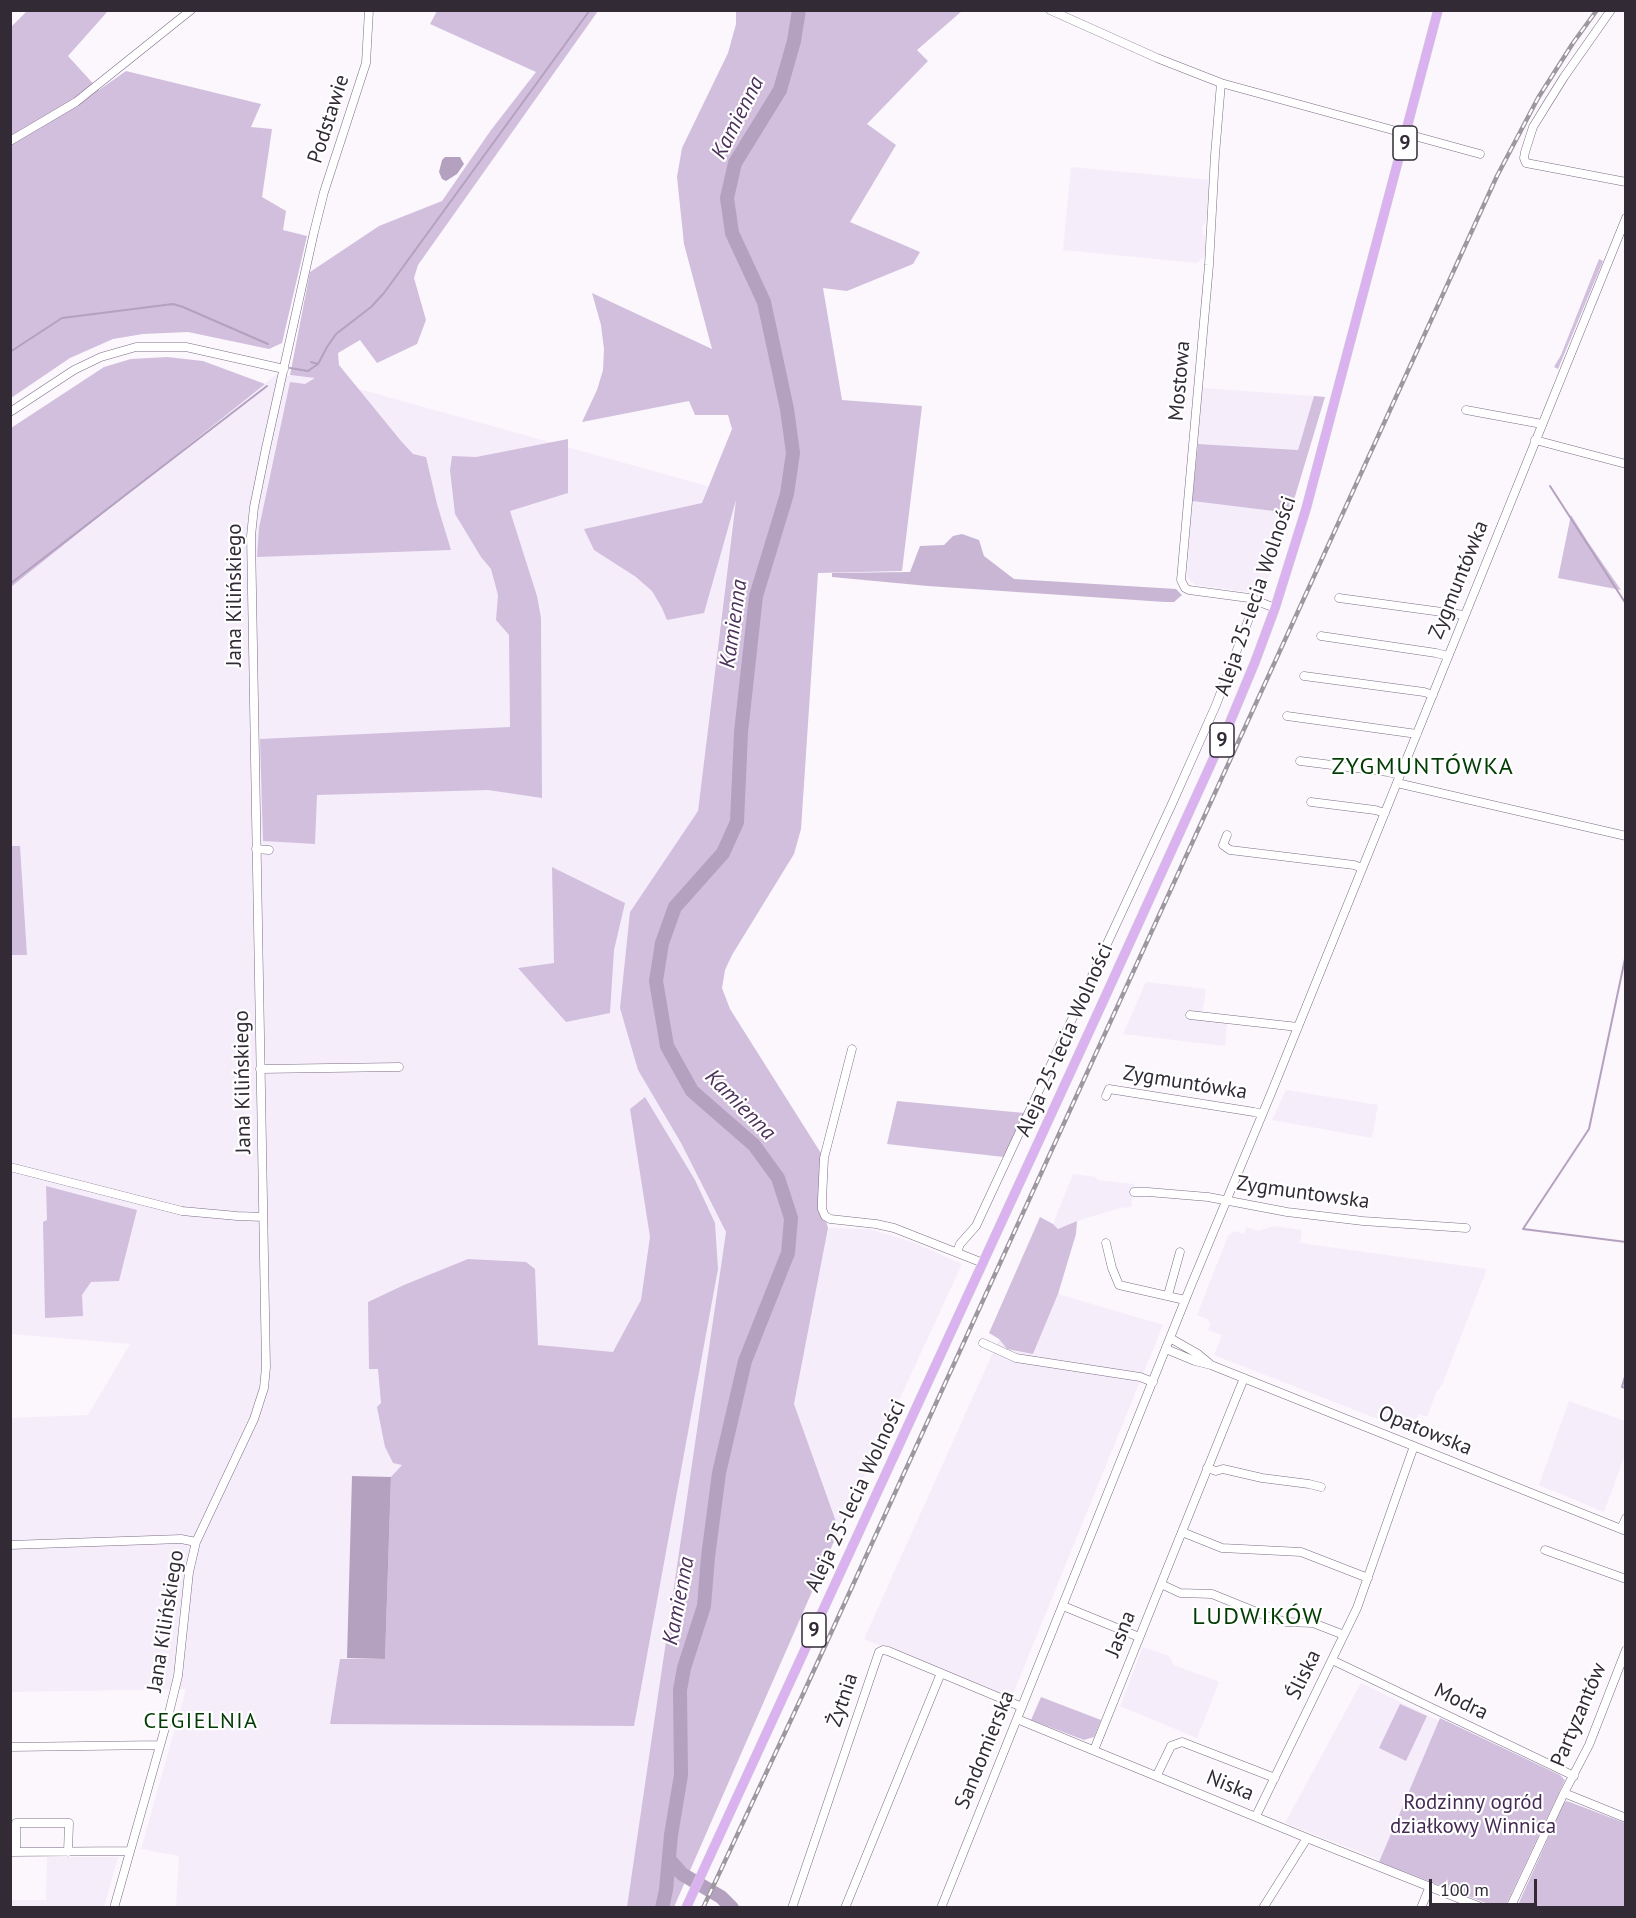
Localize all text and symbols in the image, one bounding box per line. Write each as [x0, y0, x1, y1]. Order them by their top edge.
street label: Podstawie [303, 72, 355, 166]
water label: Kamienna [706, 72, 770, 164]
road number: 9 [1393, 126, 1417, 160]
street label: Mostowa [1164, 340, 1196, 422]
street label: Aleja 25-lecia Wolności [1210, 493, 1302, 699]
street label: Zygmuntówka [1424, 517, 1494, 643]
street label: Jana Kilińskiego [222, 523, 248, 667]
water label: Kamienna [715, 578, 753, 670]
road number: 9 [1210, 723, 1234, 757]
district label: ZYGMUNTÓWKA [1332, 753, 1514, 781]
street label: Aleja 25-lecia Wolności [1011, 939, 1119, 1141]
street label: Jana Kilińskiego [229, 1010, 257, 1154]
street label: Zygmuntówka [1121, 1061, 1249, 1105]
water label: Kamienna [699, 1064, 781, 1146]
street label: Zygmuntowska [1235, 1171, 1371, 1215]
street label: Aleja 25-lecia Wolności [800, 1396, 912, 1596]
street label: Opatowska [1374, 1401, 1476, 1461]
street label: Jana Kilińskiego [142, 1548, 190, 1694]
water label: Kamienna [658, 1555, 700, 1647]
district label: LUDWIKÓW [1192, 1603, 1324, 1631]
street label: Jasna [1100, 1607, 1142, 1661]
road number: 9 [802, 1613, 826, 1647]
street label: Śliska [1281, 1646, 1327, 1704]
street label: Partyzantów [1546, 1659, 1612, 1771]
street label: Żytnia [822, 1670, 864, 1730]
street label: Modra [1430, 1678, 1492, 1726]
street label: Sandomierska [950, 1687, 1020, 1813]
district label: CEGIELNIA [144, 1709, 258, 1735]
street label: Niska [1203, 1765, 1257, 1807]
park label: Rodzinny ogród działkowy Winnica [1390, 1790, 1556, 1840]
scale bar [1432, 1867, 1540, 1905]
text: 100 m [1440, 1878, 1489, 1901]

